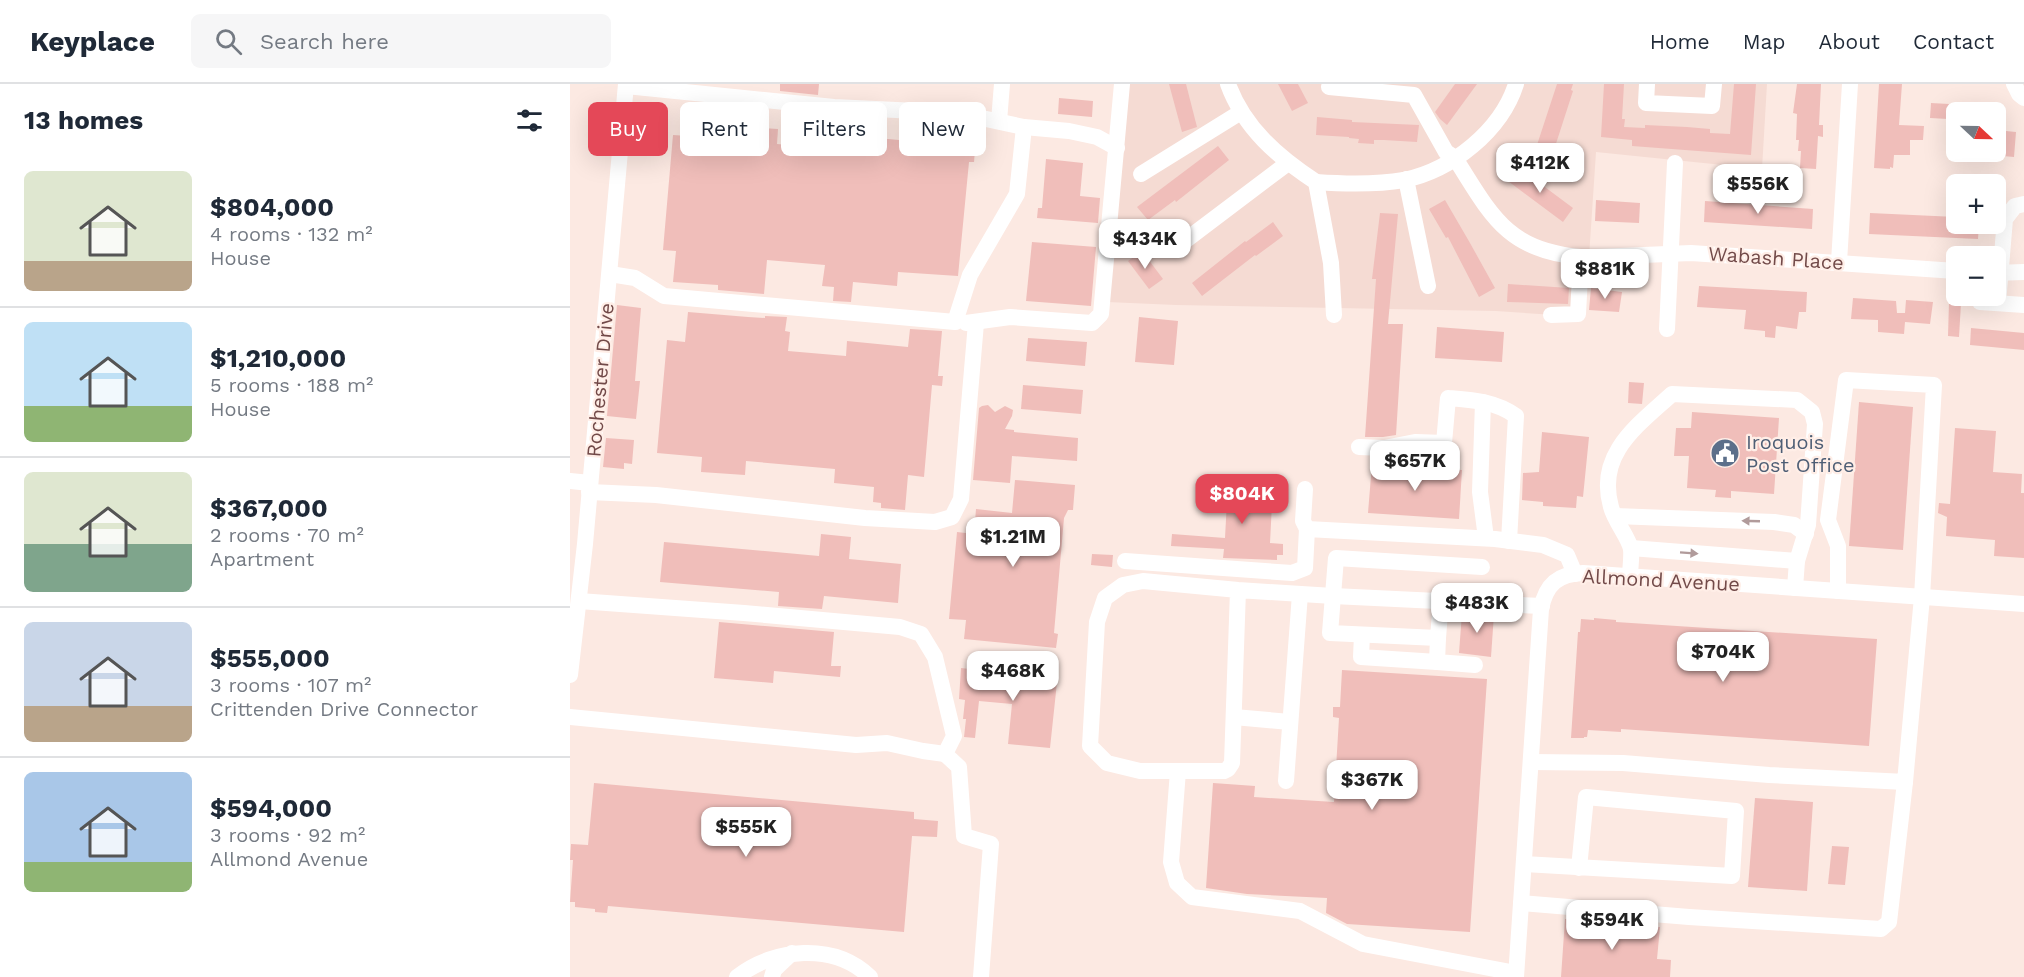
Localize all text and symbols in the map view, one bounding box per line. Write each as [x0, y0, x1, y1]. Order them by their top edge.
search box [191, 14, 611, 68]
text: Keyplace [30, 25, 155, 58]
icon: search [212, 25, 245, 58]
text: Search here [260, 29, 389, 54]
text: Home [1650, 29, 1710, 54]
text: Map [1743, 29, 1786, 54]
text: About [1819, 29, 1880, 54]
text: Contact [1913, 29, 1994, 54]
chip: Buy [588, 102, 668, 156]
chip: Rent [680, 102, 769, 156]
chip: Filters [781, 102, 887, 156]
chip: New [899, 102, 986, 156]
north arrow [1946, 102, 2006, 162]
map controls [1946, 102, 2006, 306]
icon: filters [513, 104, 546, 137]
text: 13 homes [24, 105, 143, 135]
pin: $412K [1498, 143, 1582, 194]
text: $412K [1510, 150, 1570, 174]
pin: $556K [1716, 164, 1800, 215]
text: $556K [1727, 171, 1789, 195]
button: + [1946, 174, 2006, 234]
text: $804,000 [210, 192, 334, 222]
icon: home [72, 195, 144, 267]
pin: $434K [1103, 219, 1187, 270]
text: 4 rooms · 132 m² [210, 222, 373, 246]
text: $434K [1113, 226, 1177, 250]
street label: Wabash Place [1707, 241, 1845, 275]
text: House [210, 246, 271, 270]
button: − [1946, 246, 2006, 306]
pin: $881K [1563, 249, 1647, 300]
text: $881K [1575, 256, 1635, 280]
street label: Rochester Drive [581, 302, 619, 458]
text: $1,210,000 [210, 343, 346, 373]
icon: home [72, 346, 144, 418]
text: 5 rooms · 188 m² [210, 373, 373, 397]
text: House [210, 397, 271, 421]
place label: Iroquois Post Office [1746, 430, 1855, 477]
public building icon: Iroquois Post Office [1709, 437, 1741, 469]
pin: $657K [1373, 441, 1457, 492]
text: $657K [1384, 448, 1446, 472]
pin: $804K [1200, 474, 1284, 525]
text: $804K [1209, 481, 1275, 505]
text: $367,000 [210, 493, 328, 523]
icon: home [72, 496, 144, 568]
one-way arrow [1741, 516, 1760, 526]
pin: $1.21M [964, 517, 1062, 568]
text: 2 rooms · 70 m² [210, 523, 364, 547]
text: $1.21M [980, 524, 1046, 548]
text: Apartment [210, 547, 314, 571]
one-way arrow [1680, 548, 1699, 558]
street label: Allmond Avenue [1581, 564, 1741, 596]
pin: $483K [1435, 583, 1519, 634]
text: $483K [1445, 590, 1509, 614]
pin: $704K [1681, 632, 1765, 683]
text: $704K [1691, 639, 1755, 663]
text: $555,000 [210, 643, 330, 673]
icon: home [72, 646, 144, 718]
pin: $468K [971, 651, 1055, 702]
text: $468K [981, 658, 1045, 682]
text: 3 rooms · 107 m² [210, 673, 371, 697]
text: Crittenden Drive Connector [210, 697, 478, 721]
pin: $367K [1330, 760, 1414, 811]
text: $367K [1341, 767, 1403, 791]
text: $594,000 [210, 793, 332, 823]
icon: home [72, 796, 144, 868]
pin: $555K [704, 807, 788, 858]
text: $555K [715, 814, 777, 838]
text: 3 rooms · 92 m² [210, 823, 365, 847]
text: Allmond Avenue [210, 847, 368, 871]
pin: $594K [1570, 900, 1654, 951]
text: $594K [1580, 907, 1644, 931]

